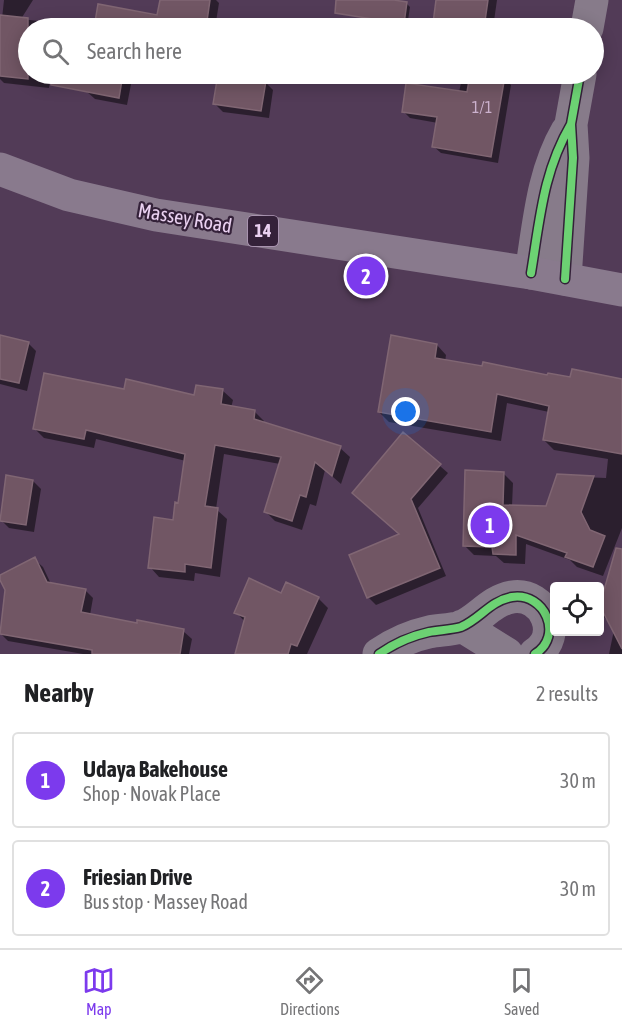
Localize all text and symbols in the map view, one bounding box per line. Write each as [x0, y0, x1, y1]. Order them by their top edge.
search box [18, 18, 604, 84]
icon: search [39, 35, 72, 68]
text: Search here [87, 38, 182, 64]
house number: 1/1 [472, 98, 492, 116]
street label: Massey Road [136, 198, 234, 237]
road number: 14 [248, 216, 278, 246]
pin: 2 [346, 254, 386, 298]
your location [391, 397, 420, 426]
pin: 1 [470, 502, 510, 548]
map controls [550, 582, 604, 636]
button: locate [550, 582, 604, 636]
text: Nearby [24, 678, 94, 708]
text: 2 results [536, 682, 598, 705]
text: Udaya Bakehouse [83, 756, 228, 782]
text: 1 [41, 769, 50, 792]
text: 30 m [560, 769, 596, 792]
text: Shop · Novak Place [83, 782, 221, 805]
text: Friesian Drive [83, 864, 192, 890]
text: 2 [41, 877, 50, 900]
text: 30 m [560, 877, 596, 900]
text: Bus stop · Massey Road [83, 890, 248, 913]
tab: Map [82, 964, 115, 1018]
tab: Directions [280, 964, 340, 1018]
tab: Saved [504, 964, 540, 1018]

